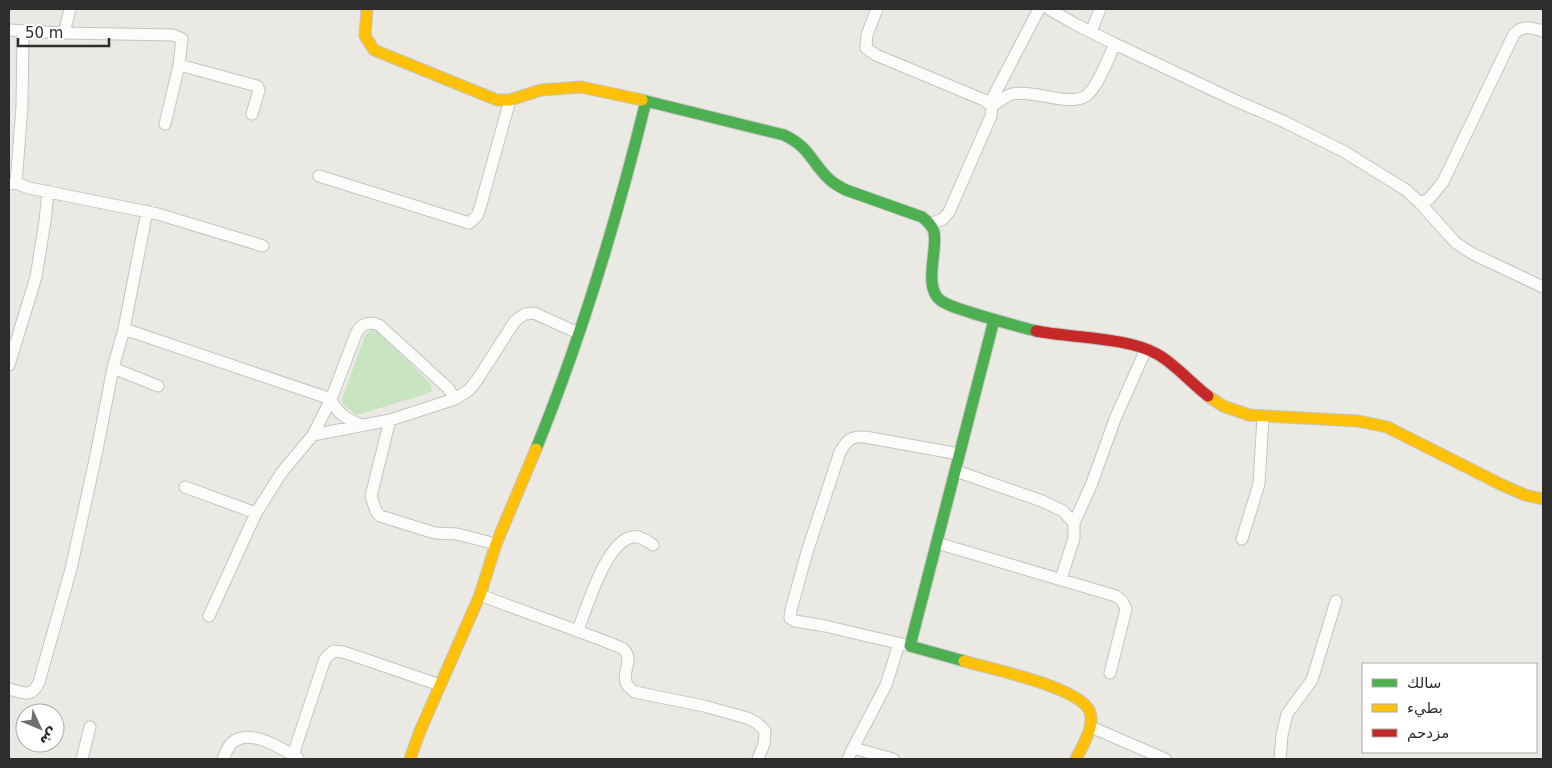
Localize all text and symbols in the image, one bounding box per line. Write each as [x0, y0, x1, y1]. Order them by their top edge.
scale bar [18, 15, 109, 47]
text: 50 m [25, 24, 63, 42]
legend [1362, 663, 1537, 753]
text: سالك [1407, 674, 1441, 692]
text: بطيء [1407, 699, 1443, 718]
north arrow [15, 703, 65, 753]
text: مزدحم [1407, 724, 1449, 742]
text: ش [37, 725, 62, 750]

